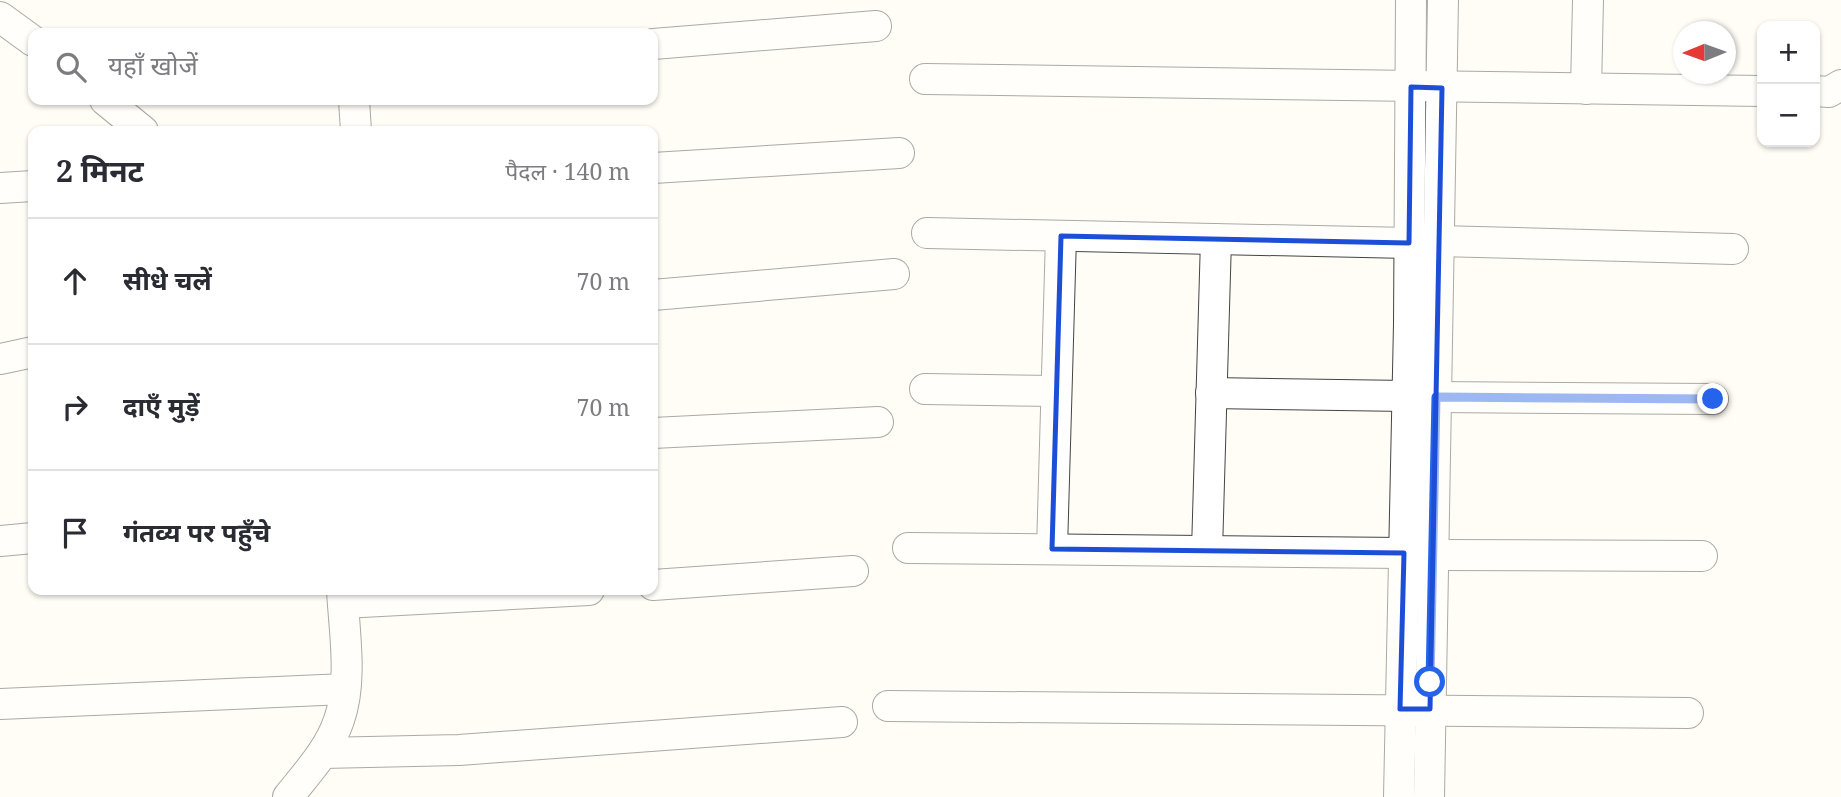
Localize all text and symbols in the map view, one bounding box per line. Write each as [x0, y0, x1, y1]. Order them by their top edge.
north arrow [1673, 21, 1736, 84]
map controls [1757, 21, 1820, 147]
button: + [1757, 21, 1820, 84]
search box [28, 28, 658, 105]
text: यहाँ खोजें [108, 47, 198, 83]
icon: search [52, 48, 90, 86]
button: − [1757, 84, 1820, 147]
text: 2 मिनट [56, 150, 144, 191]
text: पैदल · 140 m [505, 155, 630, 187]
icon: ahead [56, 262, 94, 300]
text: सीधे चलें [123, 262, 212, 298]
text: 70 m [577, 265, 630, 297]
route end [1697, 383, 1728, 414]
icon: right [56, 388, 94, 426]
text: दाएँ मुड़ें [123, 388, 200, 424]
text: 70 m [577, 391, 630, 423]
icon: arrive [56, 514, 94, 552]
text: गंतव्य पर पहुँचे [123, 514, 270, 550]
route start [1414, 666, 1445, 697]

